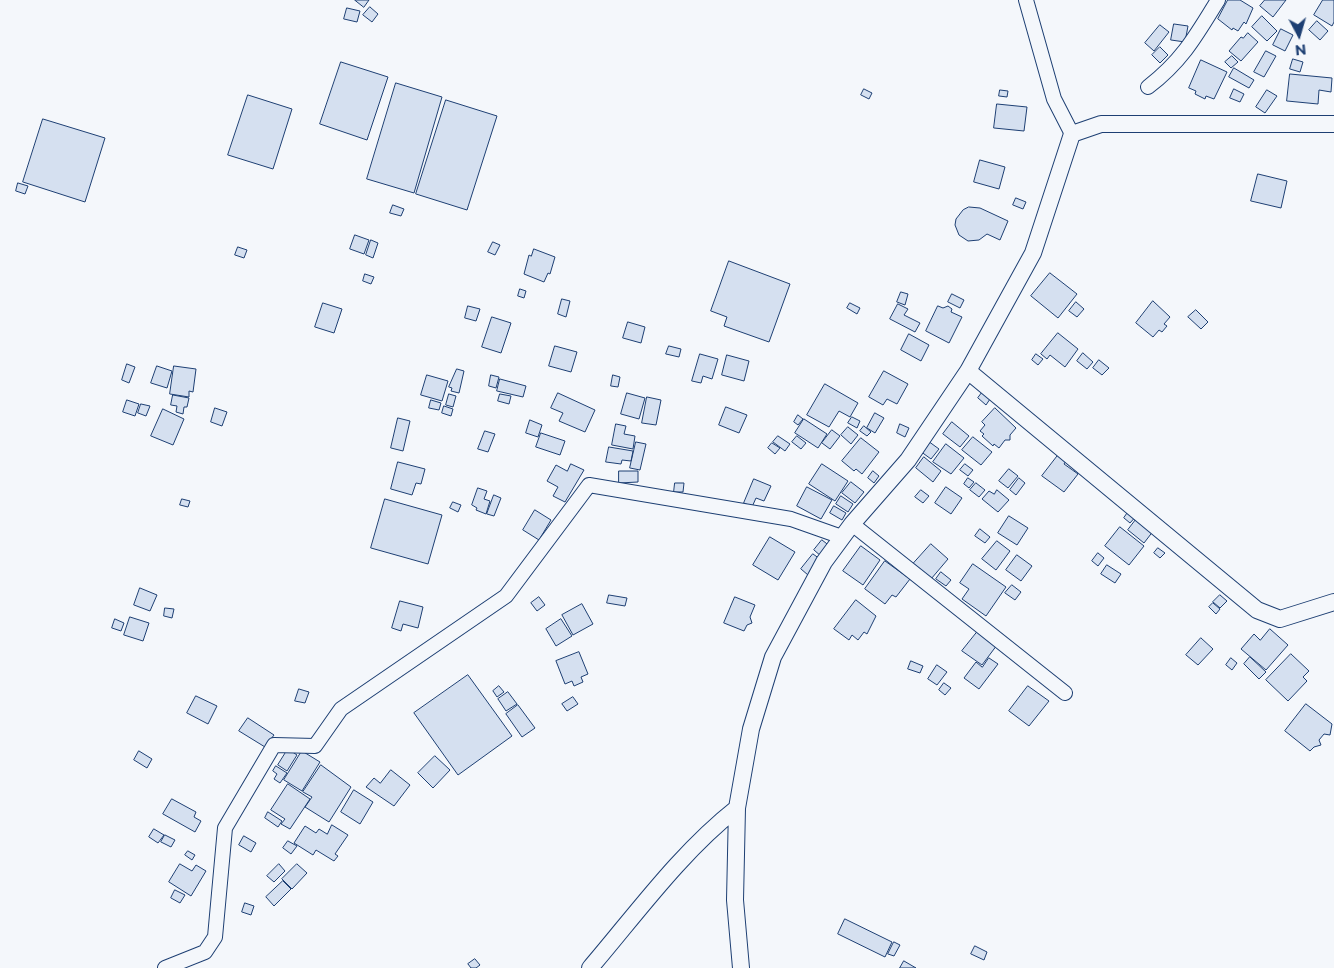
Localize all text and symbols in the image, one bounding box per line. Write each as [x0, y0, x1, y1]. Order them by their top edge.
north arrow [1274, 10, 1324, 60]
text: N [1294, 40, 1307, 59]

